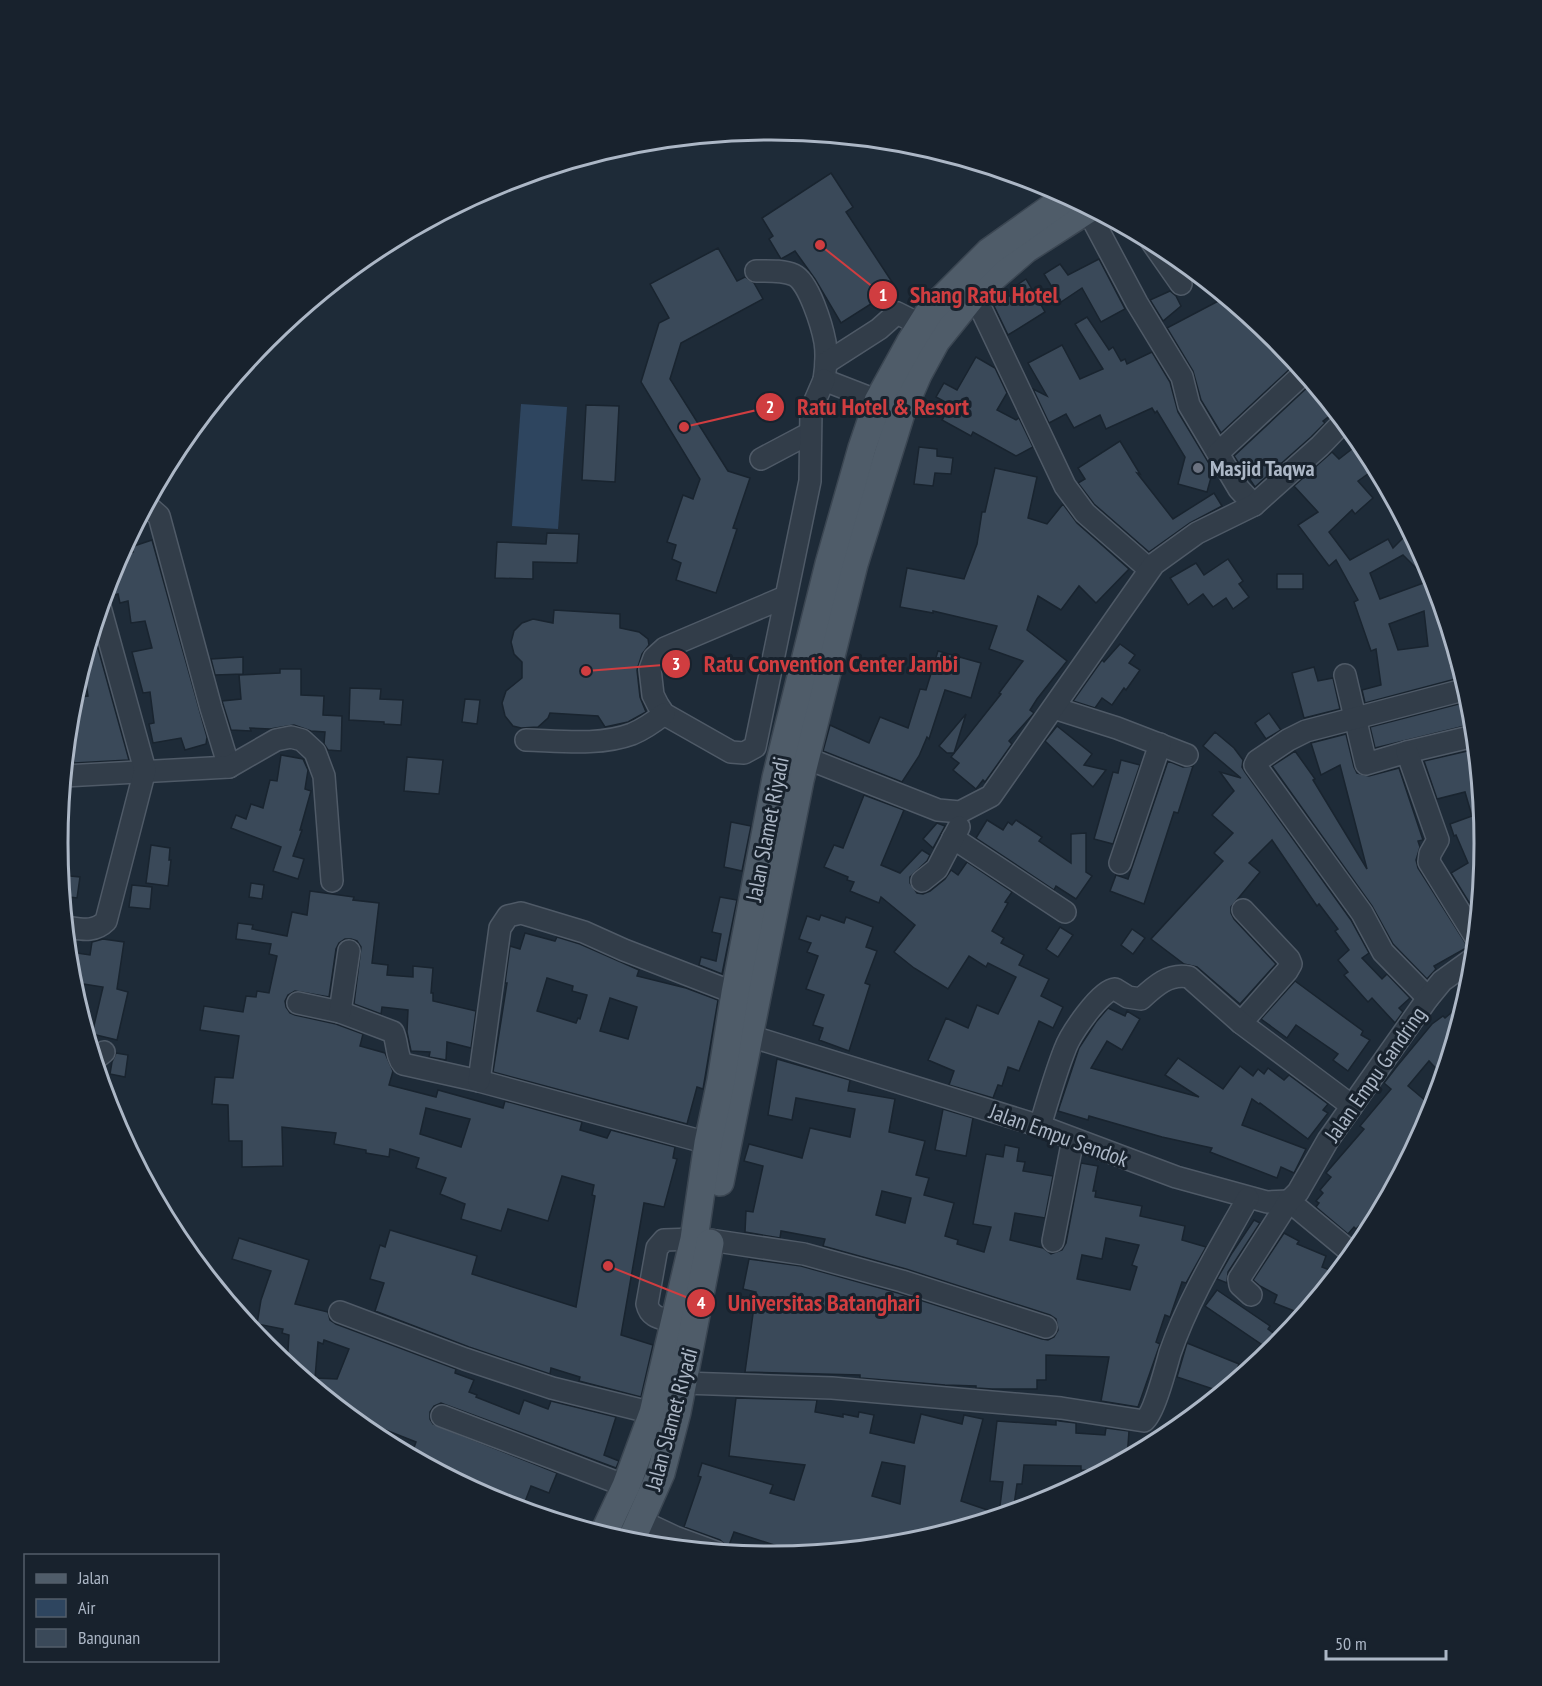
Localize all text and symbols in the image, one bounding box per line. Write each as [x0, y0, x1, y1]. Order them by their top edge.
callout: Shang Ratu Hotel [868, 274, 1070, 316]
text: Shang Ratu Hotel [910, 279, 1059, 310]
text: 1 [879, 283, 887, 306]
callout: Ratu Hotel & Resort [755, 386, 982, 428]
text: Ratu Hotel & Resort [797, 391, 969, 422]
text: 2 [766, 395, 774, 418]
place label: Masjid Taqwa [1210, 454, 1315, 482]
marker: Masjid Taqwa [1191, 461, 1205, 475]
callout: Ratu Convention Center Jambi [661, 643, 970, 685]
text: Ratu Convention Center Jambi [704, 648, 958, 679]
text: 3 [672, 652, 680, 675]
street label: Jalan Slamet Riyadi [739, 754, 795, 905]
street label: Jalan Empu Gandring [1317, 1001, 1432, 1148]
street label: Jalan Empu Sendok [985, 1097, 1133, 1173]
callout: Universitas Batanghari [686, 1282, 932, 1324]
text: Universitas Batanghari [728, 1287, 920, 1318]
text: 4 [697, 1291, 706, 1314]
street label: Jalan Slamet Riyadi [638, 1345, 703, 1494]
legend [24, 1554, 219, 1662]
text: Jalan [77, 1566, 109, 1589]
text: Air [78, 1596, 95, 1619]
scale bar [1326, 1623, 1446, 1661]
text: Bangunan [78, 1626, 140, 1649]
text: 50 m [1335, 1632, 1367, 1655]

